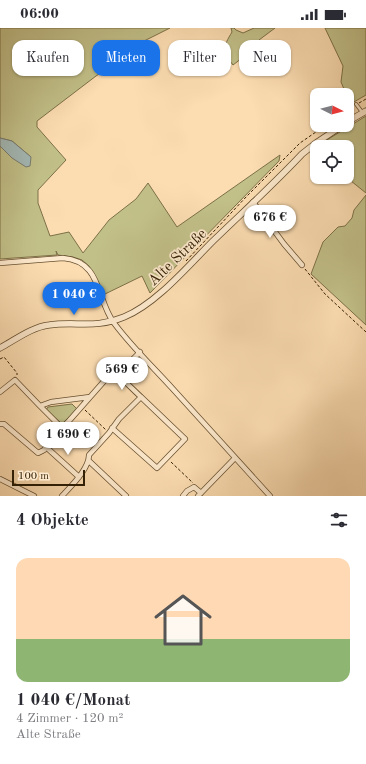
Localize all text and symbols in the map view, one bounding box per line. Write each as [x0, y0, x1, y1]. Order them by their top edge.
text: 06:00 [20, 7, 59, 22]
chip: Kaufen [12, 40, 84, 76]
chip: Mieten [92, 40, 160, 76]
chip: Filter [168, 40, 231, 76]
chip: Neu [239, 40, 291, 76]
north arrow [310, 88, 354, 132]
map controls [310, 88, 354, 184]
button: locate [310, 140, 354, 184]
pin: 676 € [242, 205, 298, 239]
text: 676 € [253, 211, 287, 224]
street label: Alte Straße [146, 227, 210, 289]
pin: 1 040 € [37, 282, 111, 316]
text: 1 040 € [52, 288, 96, 301]
pin: 569 € [94, 357, 150, 391]
text: 569 € [105, 363, 139, 376]
pin: 1 690 € [31, 422, 105, 456]
text: 1 690 € [46, 428, 90, 441]
scale bar [12, 468, 85, 487]
text: 100 m [18, 471, 49, 482]
icon: filters [328, 509, 350, 531]
text: 4 Objekte [16, 512, 89, 529]
icon: home [147, 584, 219, 656]
text: 1 040 €/Monat [16, 692, 130, 709]
text: 4 Zimmer · 120 m² [16, 712, 124, 725]
text: Alte Straße [16, 728, 81, 741]

